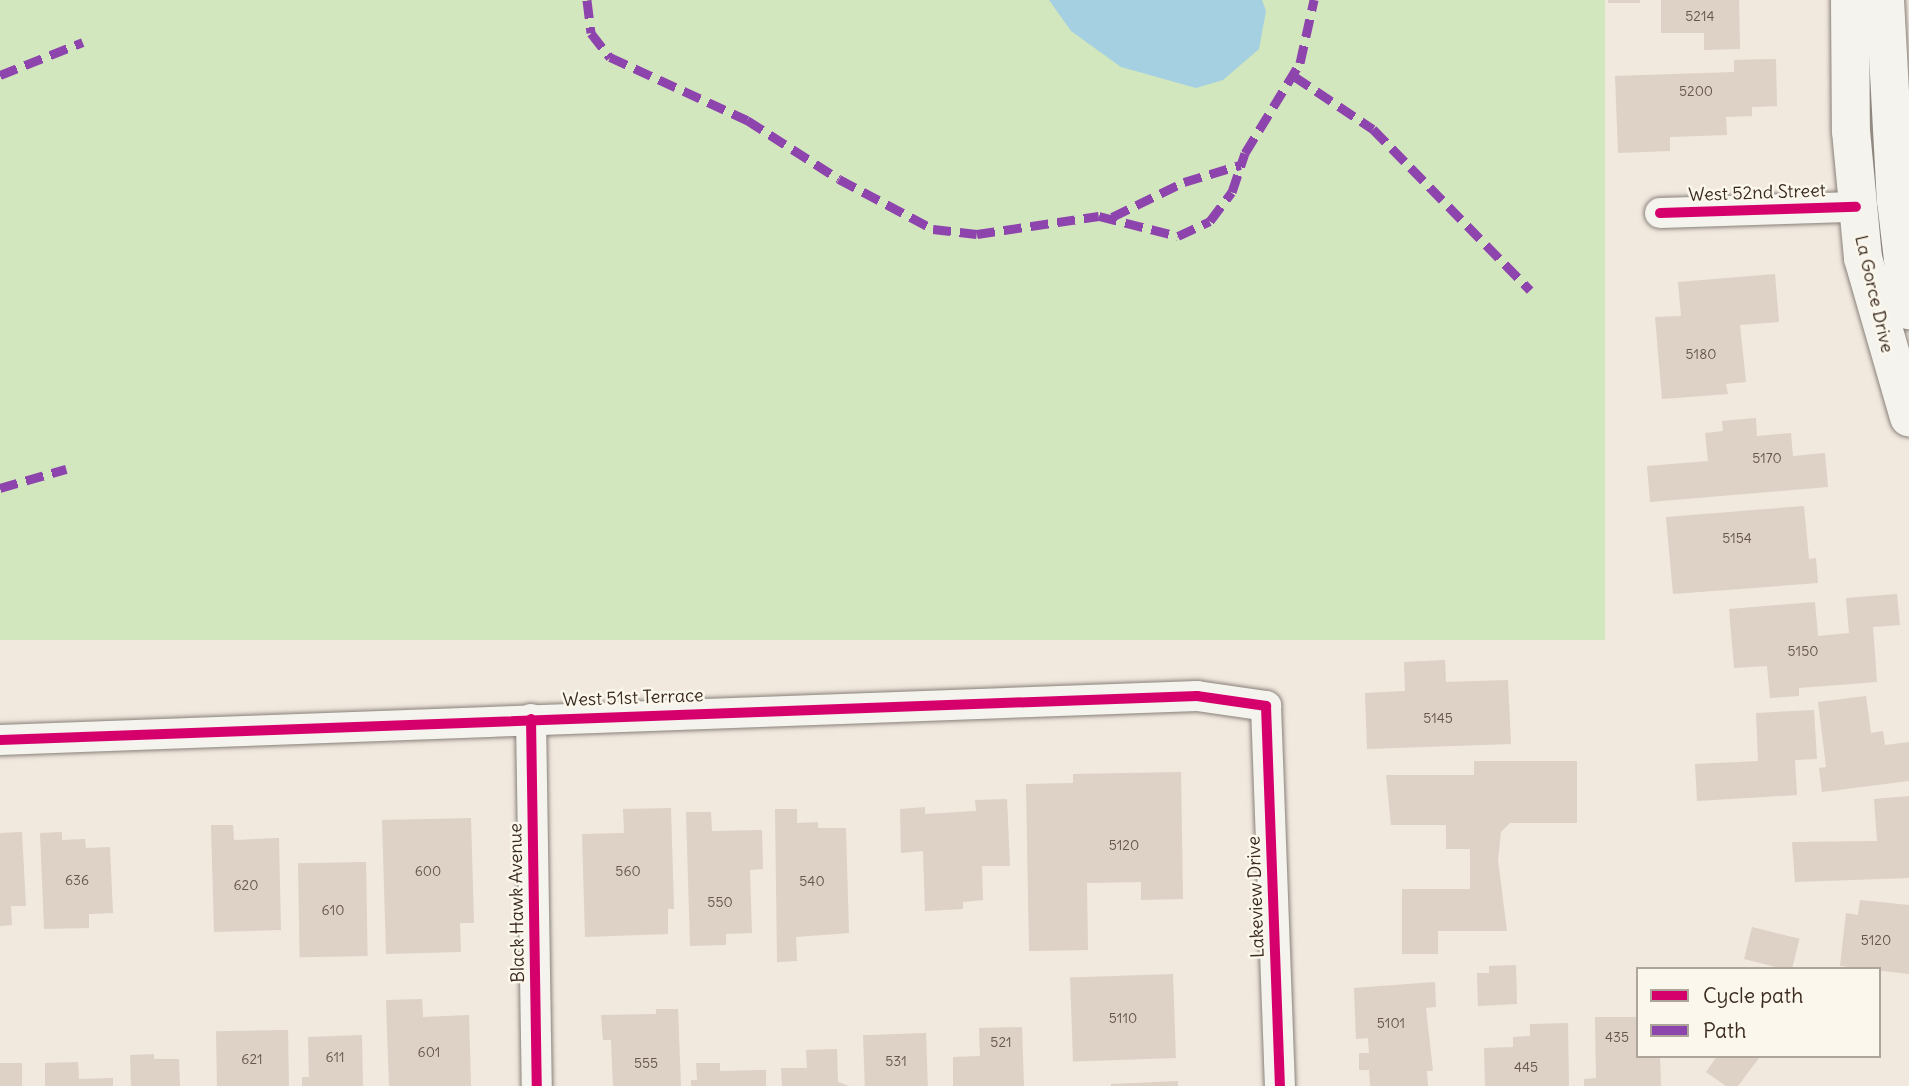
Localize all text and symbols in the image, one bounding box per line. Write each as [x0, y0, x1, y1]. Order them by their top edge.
house number: 5214 [1685, 8, 1715, 24]
house number: 5200 [1679, 83, 1713, 99]
street label: West 52nd Street [1688, 180, 1826, 206]
street label: La Gorce Drive [1850, 233, 1898, 355]
house number: 5180 [1686, 346, 1716, 362]
house number: 5170 [1752, 450, 1782, 466]
house number: 5154 [1722, 530, 1752, 546]
house number: 5150 [1788, 643, 1818, 659]
street label: West 51st Terrace [562, 685, 704, 711]
house number: 5145 [1423, 710, 1453, 726]
street label: Black Hawk Avenue [505, 823, 529, 983]
street label: Lakeview Drive [1243, 836, 1269, 958]
house number: 5120 [1109, 837, 1139, 853]
house number: 600 [415, 863, 441, 879]
house number: 560 [615, 863, 641, 879]
house number: 636 [65, 872, 89, 888]
house number: 540 [799, 873, 825, 889]
house number: 620 [234, 877, 258, 893]
house number: 550 [707, 894, 733, 910]
house number: 610 [322, 902, 344, 918]
house number: 5120 [1861, 932, 1891, 948]
legend [1636, 967, 1881, 1058]
text: Cycle path [1703, 982, 1803, 1009]
house number: 5110 [1109, 1010, 1137, 1026]
house number: 5101 [1377, 1015, 1405, 1031]
text: Path [1703, 1017, 1746, 1044]
house number: 435 [1605, 1029, 1629, 1045]
house number: 521 [990, 1034, 1012, 1050]
house number: 601 [418, 1044, 440, 1060]
house number: 611 [325, 1049, 345, 1065]
house number: 621 [241, 1051, 263, 1067]
house number: 531 [885, 1053, 907, 1069]
house number: 555 [634, 1055, 658, 1071]
house number: 445 [1514, 1059, 1538, 1075]

